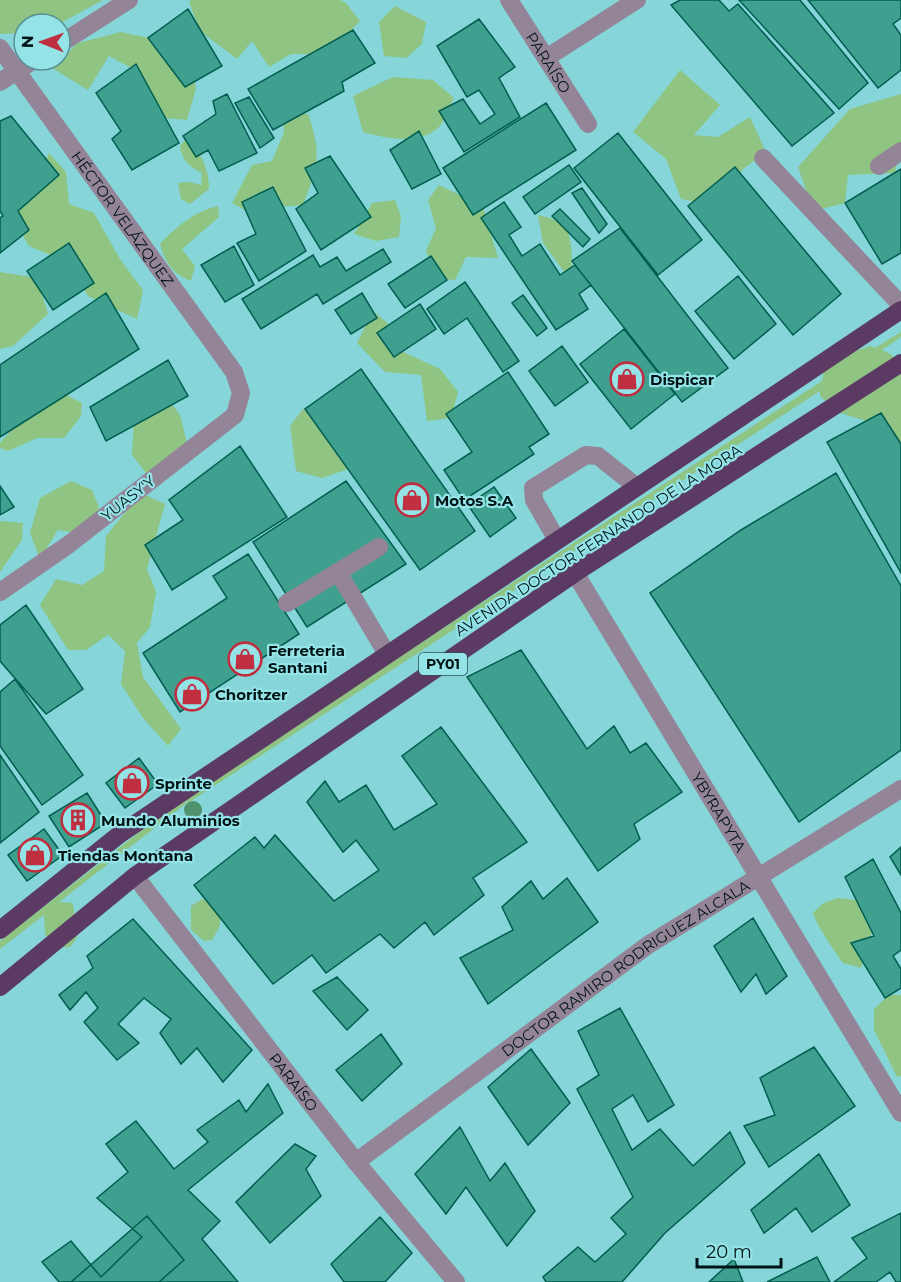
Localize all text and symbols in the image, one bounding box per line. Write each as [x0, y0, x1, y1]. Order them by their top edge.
north arrow [12, 12, 72, 72]
street label: PARAÍSO [522, 28, 575, 97]
text: N [18, 35, 37, 48]
street label: HÉCTOR VELÁZQUEZ [68, 147, 178, 290]
shop icon: Dispicar [609, 361, 645, 397]
place label: Dispicar [650, 370, 715, 389]
street label: AVENIDA DOCTOR FERNANDO DE LA MORA [451, 440, 745, 640]
street label: YUASY'Y [97, 471, 159, 525]
shop icon: Motos S.A [394, 482, 430, 518]
place label: Motos S.A [435, 491, 514, 510]
shop icon: Ferreteria Santani [227, 641, 263, 677]
place label: Ferreteria Santani [268, 641, 345, 677]
road number: PY01 [419, 653, 467, 675]
shop icon: Choritzer [174, 676, 210, 712]
place label: Choritzer [215, 685, 288, 704]
shop icon: Sprinte [114, 765, 150, 801]
street label: YBYRAPYTA [688, 768, 751, 855]
place label: Sprinte [155, 774, 212, 793]
building icon: Mundo Aluminios [60, 802, 96, 838]
place label: Mundo Aluminios [101, 811, 240, 830]
shop icon: Tiendas Montana [17, 837, 53, 873]
place label: Tiendas Montana [58, 846, 193, 865]
street label: DOCTOR RAMIRO RODRIGUEZ ALCALA [497, 875, 753, 1060]
street label: PARAÍSO [265, 1049, 323, 1115]
scale bar [697, 1231, 781, 1269]
text: 20 m [706, 1241, 752, 1263]

